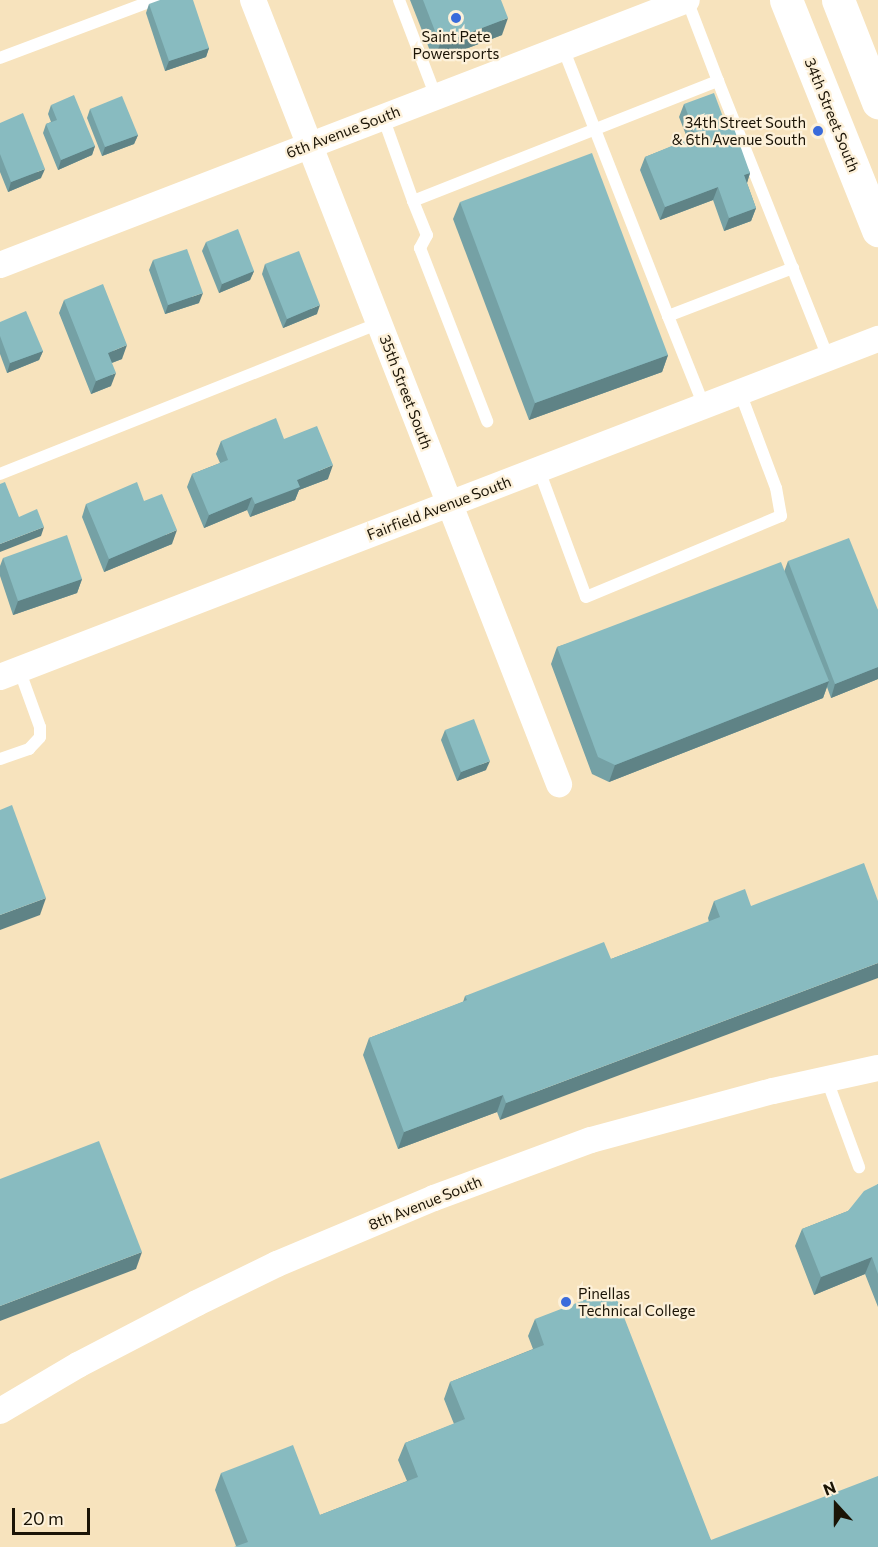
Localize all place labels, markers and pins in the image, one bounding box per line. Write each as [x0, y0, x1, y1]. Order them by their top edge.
marker: Saint Pete Powersports [449, 11, 463, 25]
place label: Saint Pete Powersports [413, 27, 499, 62]
place label: 34th Street South & 6th Avenue South [672, 113, 806, 148]
marker: 34th Street South & 6th Avenue South [811, 124, 825, 138]
place label: Pinellas Technical College [578, 1284, 695, 1319]
marker: Pinellas Technical College [559, 1295, 573, 1309]

